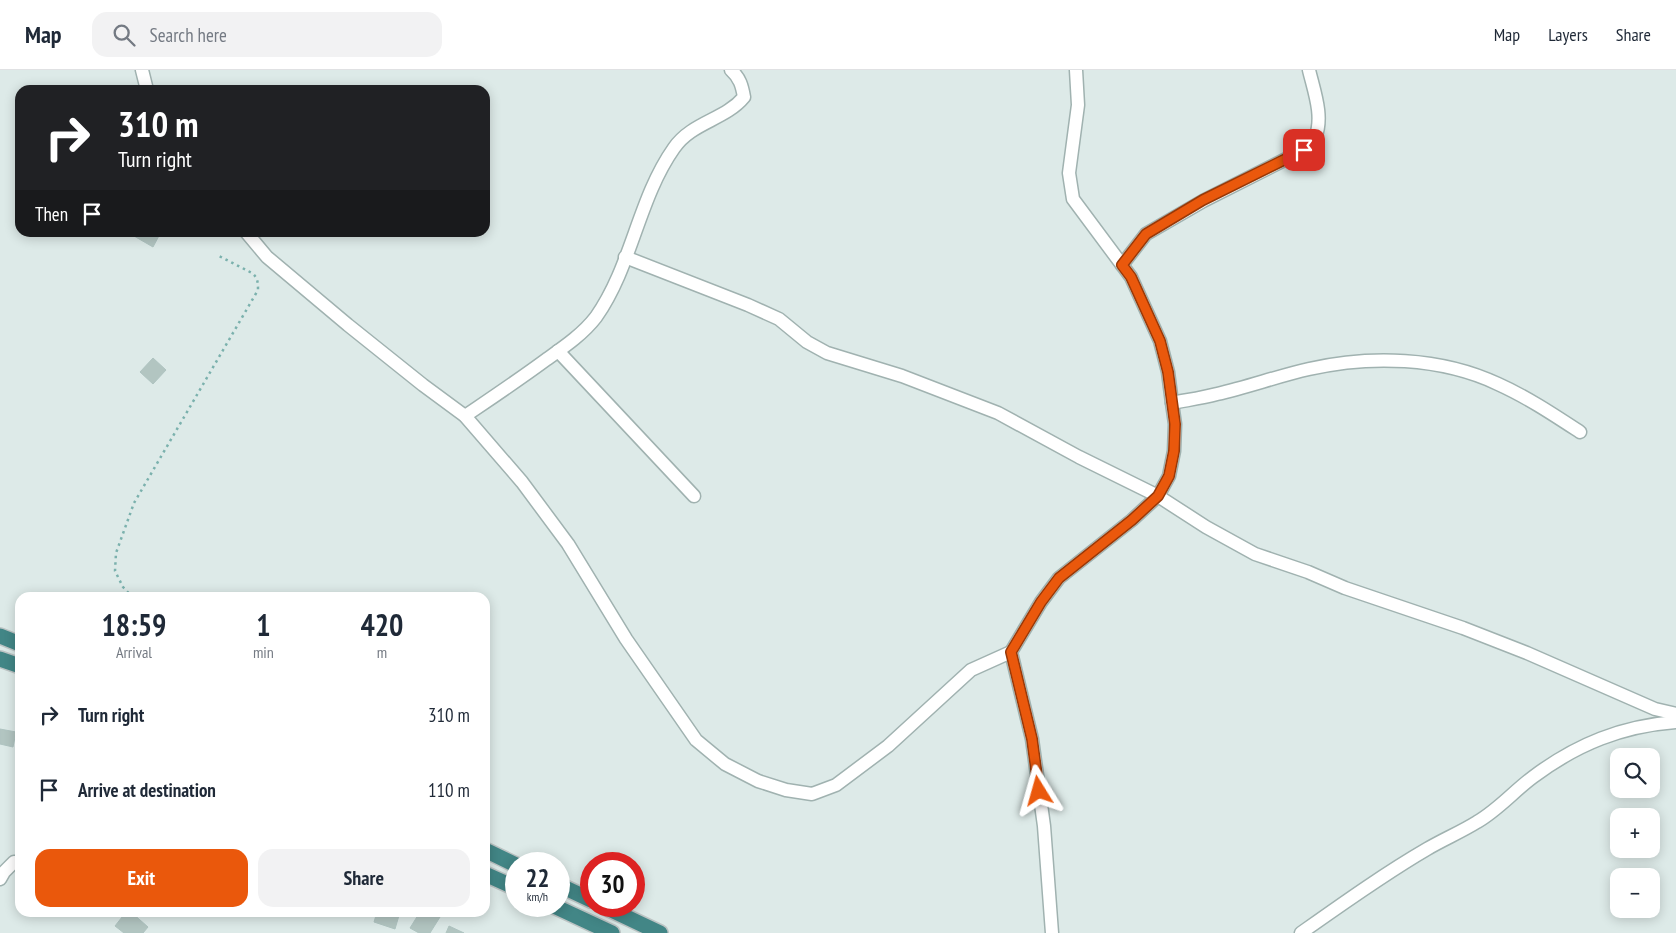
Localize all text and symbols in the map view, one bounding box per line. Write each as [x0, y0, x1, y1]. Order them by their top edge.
search box [92, 12, 442, 57]
text: Map [25, 19, 62, 50]
icon: search [110, 21, 138, 49]
text: Search here [150, 23, 227, 47]
text: Map [1494, 23, 1520, 46]
text: Layers [1548, 23, 1588, 46]
text: Share [1616, 23, 1651, 46]
text: 310 m [118, 101, 199, 147]
icon: right [35, 105, 100, 170]
pin [1283, 129, 1325, 171]
icon: arrive [1290, 136, 1318, 164]
text: Turn right [118, 145, 192, 173]
icon: arrive [78, 200, 106, 228]
text: Then [35, 202, 68, 226]
text: 18:59 [102, 605, 166, 644]
text: 1 [256, 605, 271, 644]
text: 420 [360, 605, 403, 644]
text: Arrival [116, 642, 152, 662]
text: min [253, 642, 274, 662]
text: m [377, 642, 387, 662]
icon: right [35, 701, 63, 729]
text: Turn right [78, 703, 144, 727]
text: 310 m [428, 703, 470, 727]
map controls [1610, 748, 1660, 918]
button: search [1610, 748, 1660, 798]
position arrow [1012, 764, 1064, 816]
icon: arrive [35, 776, 63, 804]
text: Arrive at destination [78, 778, 216, 802]
text: 110 m [428, 778, 470, 802]
button: + [1610, 808, 1660, 858]
button: Exit [35, 849, 248, 907]
button: Share [258, 849, 470, 907]
speed limit sign: 30 [580, 852, 645, 917]
text: 22 [526, 862, 549, 894]
button: − [1610, 868, 1660, 918]
text: km/h [527, 889, 548, 904]

